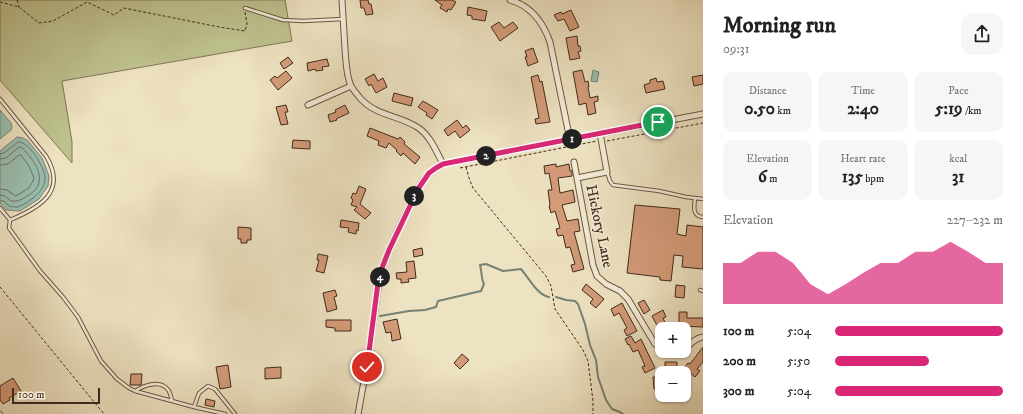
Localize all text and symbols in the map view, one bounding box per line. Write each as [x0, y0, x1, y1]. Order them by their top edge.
text: Morning run [723, 12, 836, 39]
button: share [961, 13, 1003, 55]
text: 09:31 [723, 41, 750, 57]
text: Distance [749, 84, 787, 98]
text: Time [851, 84, 875, 98]
text: Pace [948, 84, 969, 98]
text: 0.50 [744, 98, 775, 120]
text: 2:40 [847, 98, 879, 120]
text: 5:19 [935, 98, 963, 120]
text: km [775, 104, 791, 118]
text: /km [963, 104, 982, 118]
pin [641, 105, 675, 139]
icon: arrive [647, 111, 669, 133]
pin: 1 [562, 129, 582, 149]
text: 1 [570, 132, 574, 146]
pin: 2 [476, 146, 496, 166]
text: 2 [483, 149, 489, 163]
text: Elevation [746, 152, 789, 166]
text: Heart rate [840, 152, 886, 166]
text: kcal [949, 152, 967, 166]
text: 6 [758, 166, 767, 188]
text: 135 [842, 166, 863, 188]
text: 31 [952, 166, 965, 188]
text: m [767, 172, 777, 186]
text: bpm [863, 172, 884, 186]
street label: Hickory Lane [581, 183, 618, 269]
pin: 3 [404, 186, 424, 206]
text: 3 [412, 189, 416, 203]
text: Elevation [723, 212, 773, 228]
text: 227–232 m [947, 212, 1003, 228]
pin: 4 [370, 267, 390, 287]
text: 4 [377, 270, 383, 284]
map controls [655, 322, 691, 402]
button: + [655, 322, 691, 358]
text: 100 m [723, 323, 754, 339]
text: 5:04 [787, 323, 811, 339]
pin [350, 350, 384, 384]
text: 200 m [723, 353, 756, 369]
text: 5:50 [787, 353, 810, 369]
icon: check [356, 356, 378, 378]
button: − [655, 366, 691, 402]
text: 300 m [723, 383, 754, 399]
text: 5:04 [787, 383, 811, 399]
scale bar [12, 386, 100, 405]
text: 100 m [18, 388, 44, 402]

